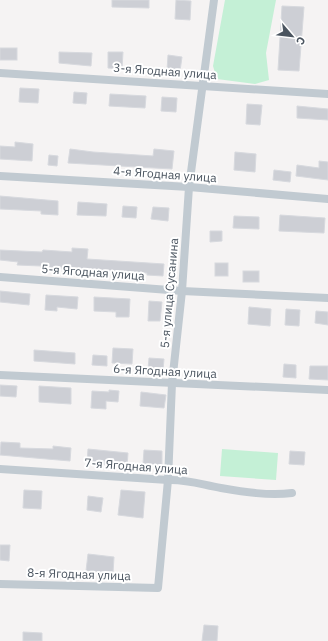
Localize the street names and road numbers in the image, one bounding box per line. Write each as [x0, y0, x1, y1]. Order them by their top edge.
street label: 3-я Ягодная улица [113, 60, 218, 82]
street label: 4-я Ягодная улица [113, 163, 218, 185]
street label: 5-я улица Сусанина [157, 237, 181, 349]
street label: 5-я Ягодная улица [41, 261, 146, 283]
street label: 6-я Ягодная улица [113, 361, 218, 381]
street label: 7-я Ягодная улица [84, 455, 189, 477]
street label: 8-я Ягодная улица [27, 565, 132, 583]

